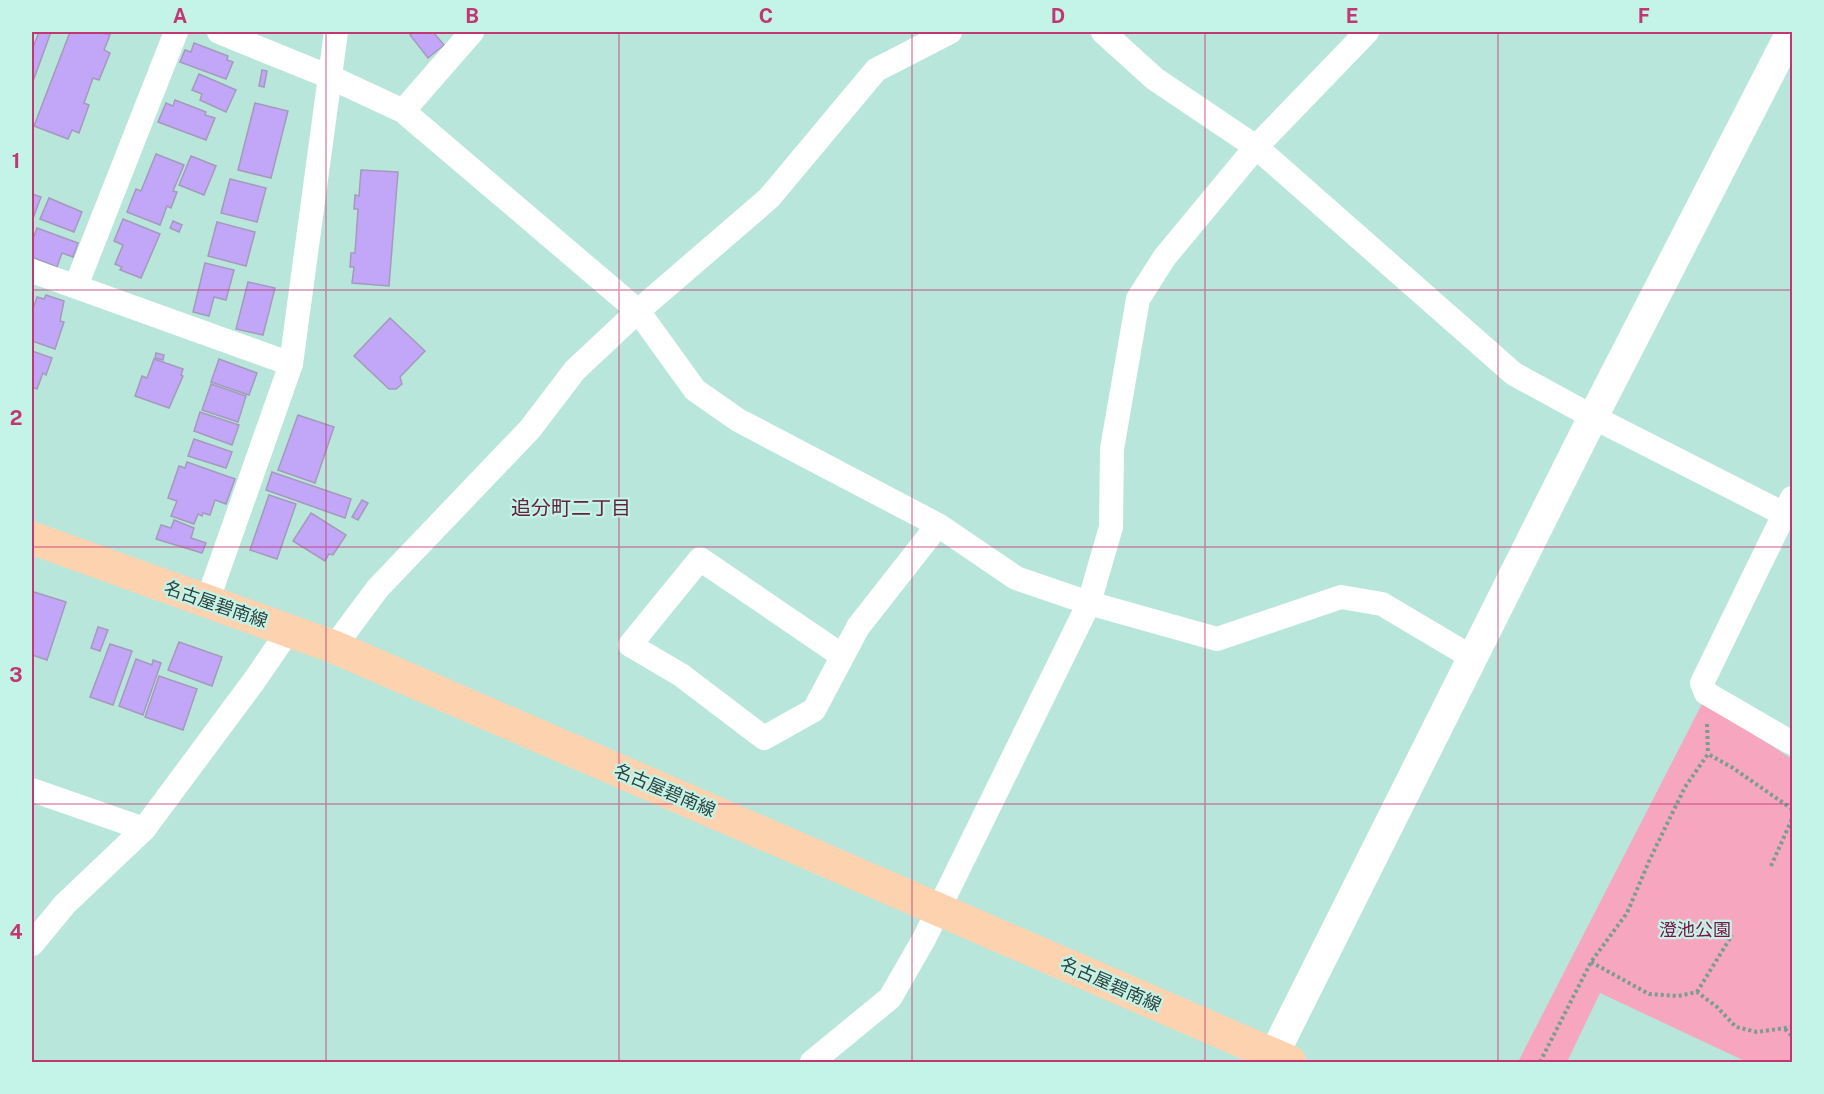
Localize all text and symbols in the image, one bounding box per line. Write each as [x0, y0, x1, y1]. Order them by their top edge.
text: A [173, 4, 187, 28]
text: B [465, 4, 479, 28]
text: C [759, 4, 773, 28]
text: D [1051, 4, 1065, 28]
text: E [1346, 4, 1358, 28]
text: F [1638, 4, 1650, 28]
text: 1 [12, 149, 20, 173]
text: 2 [10, 406, 22, 430]
district label: 追分町二丁目 [511, 496, 631, 520]
street label: 名古屋碧南線 [162, 576, 270, 632]
text: 3 [9, 663, 23, 687]
street label: 名古屋碧南線 [611, 759, 719, 821]
park label: 澄池公園 [1659, 919, 1731, 940]
text: 4 [9, 920, 23, 944]
street label: 名古屋碧南線 [1057, 952, 1165, 1016]

